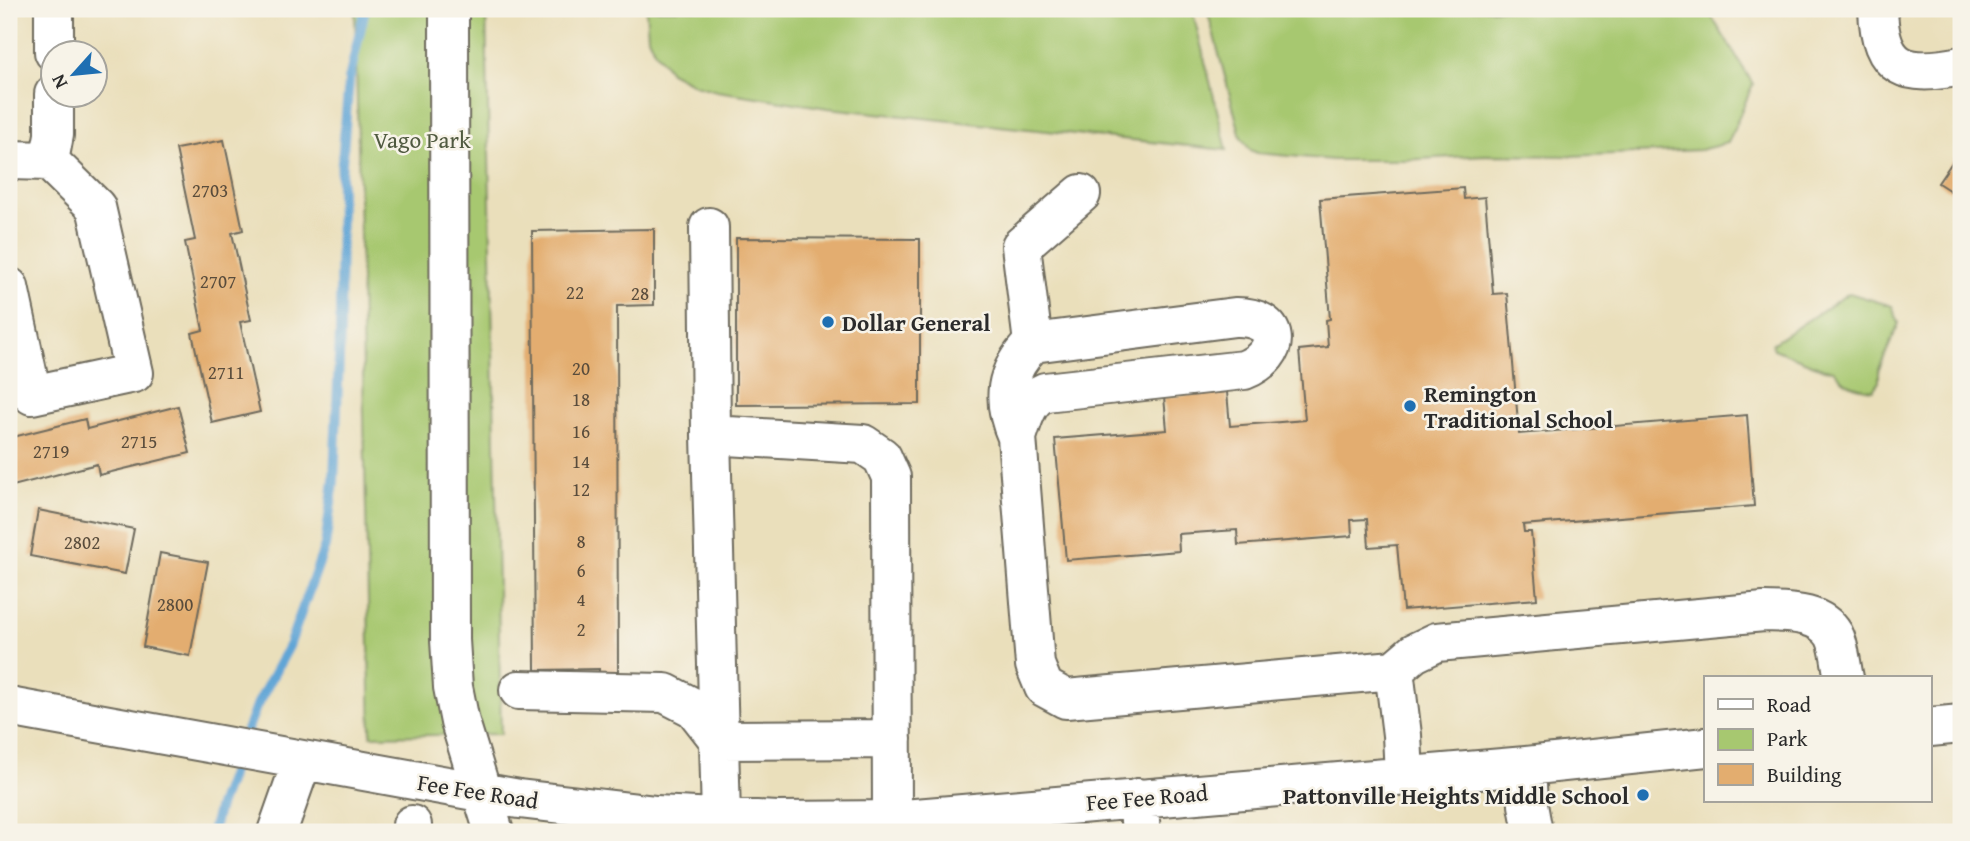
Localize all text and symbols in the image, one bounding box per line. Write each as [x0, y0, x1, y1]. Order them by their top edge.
north arrow [38, 38, 108, 108]
text: N [43, 69, 74, 94]
park label: Vago Park [373, 123, 471, 156]
house number: 2703 [192, 176, 228, 204]
house number: 2707 [200, 267, 236, 295]
house number: 22 [566, 278, 584, 306]
house number: 28 [631, 279, 649, 307]
place label: Dollar General [842, 306, 990, 339]
marker: Dollar General [820, 314, 836, 330]
house number: 20 [572, 354, 590, 382]
house number: 2711 [208, 358, 244, 386]
place label: Remington Traditional School [1424, 377, 1613, 436]
house number: 18 [572, 385, 590, 413]
marker: Remington Traditional School [1402, 398, 1418, 414]
house number: 16 [572, 417, 590, 445]
house number: 2715 [121, 427, 157, 455]
house number: 2719 [33, 437, 69, 465]
house number: 14 [572, 447, 590, 475]
house number: 12 [572, 475, 590, 503]
house number: 8 [576, 527, 586, 555]
house number: 2802 [64, 528, 100, 556]
house number: 6 [576, 556, 586, 584]
house number: 4 [576, 585, 586, 613]
house number: 2800 [157, 590, 193, 618]
house number: 2 [576, 615, 586, 643]
legend [1704, 676, 1932, 802]
text: Road [1767, 689, 1812, 720]
text: Park [1767, 723, 1808, 754]
text: Building [1767, 759, 1842, 790]
street label: Fee Fee Road [415, 765, 542, 817]
street label: Fee Fee Road [1085, 775, 1210, 819]
place label: Pattonville Heights Middle School [1283, 779, 1629, 812]
marker: Pattonville Heights Middle School [1635, 787, 1651, 803]

